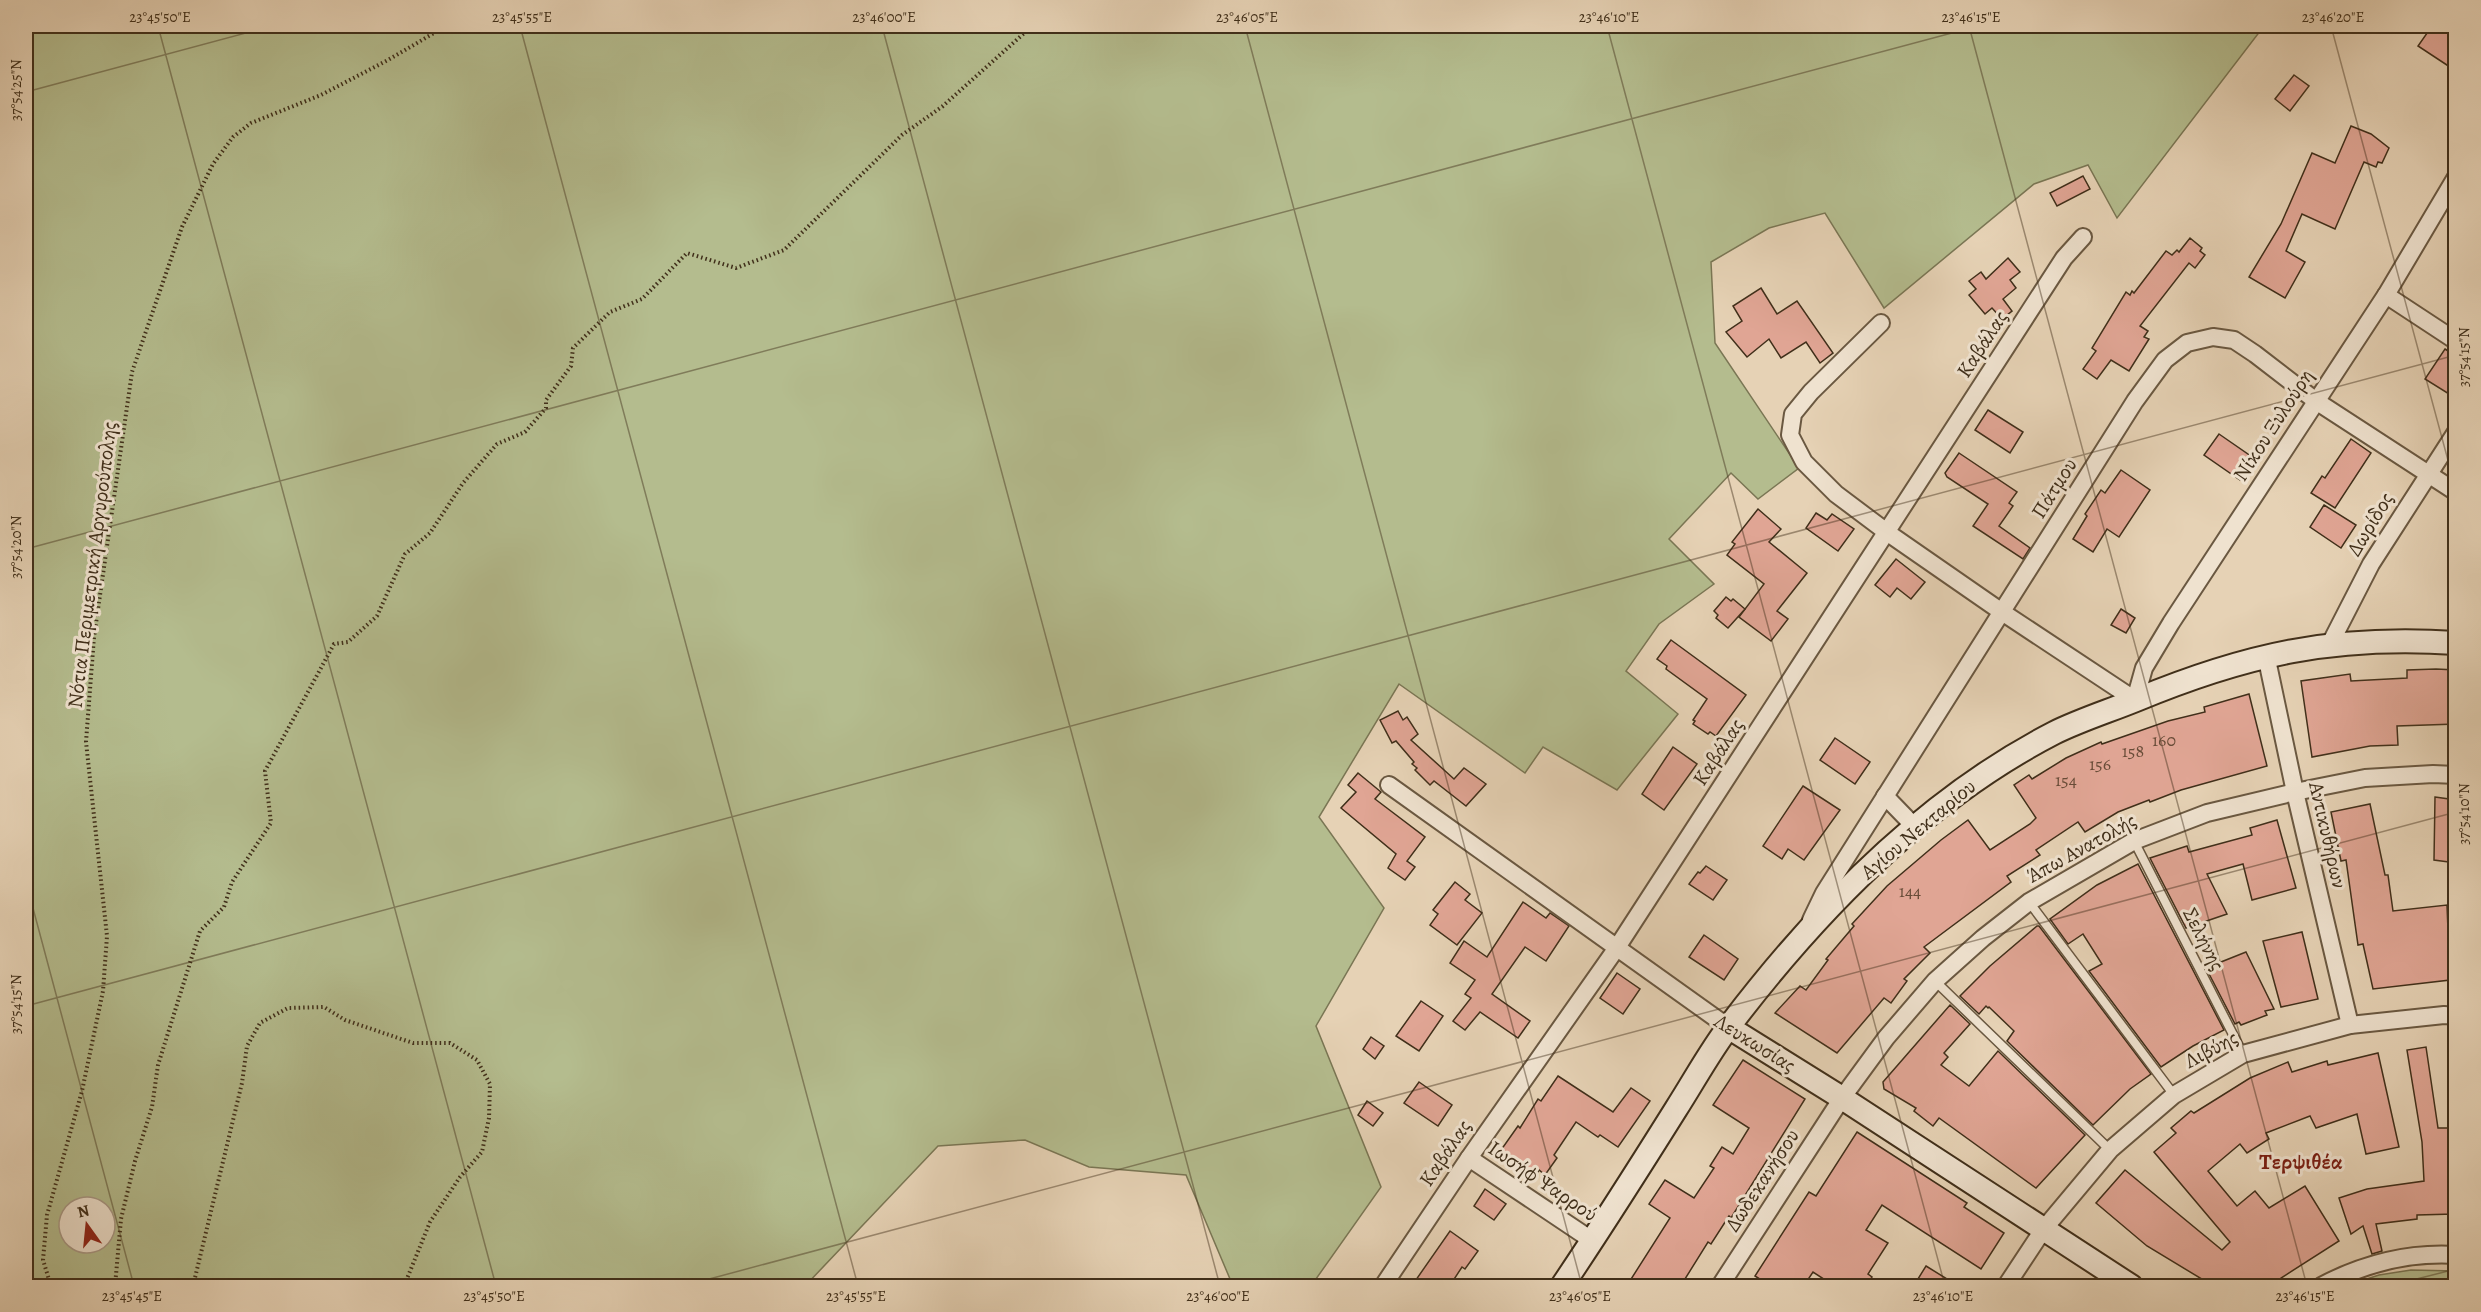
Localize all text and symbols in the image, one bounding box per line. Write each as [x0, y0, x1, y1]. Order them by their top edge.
text: 23°45'50"E [129, 7, 191, 27]
text: 23°45'55"E [492, 7, 552, 27]
text: 23°46'00"E [852, 7, 916, 27]
text: 23°46'05"E [1216, 7, 1278, 27]
text: 23°46'10"E [1579, 7, 1639, 27]
text: 23°46'15"E [1941, 7, 2001, 27]
text: 23°46'20"E [2302, 7, 2364, 27]
text: 37°54'25"N [6, 59, 26, 121]
street label: Καβάλας [1950, 305, 2014, 383]
text: 37°54'15"N [2454, 327, 2474, 387]
street label: Νίκου Ξυλούρη [2226, 364, 2320, 486]
street label: Νότια Περιμετρική Αργυρούπολης [61, 420, 123, 710]
street label: Πάτμου [2025, 452, 2083, 524]
street label: Δωρίδος [2340, 487, 2400, 561]
text: 37°54'20"N [6, 515, 26, 579]
street label: Καβάλας [1686, 713, 1750, 791]
house number: 160 [2152, 728, 2176, 752]
house number: 158 [2122, 739, 2144, 763]
house number: 156 [2089, 752, 2111, 776]
house number: 154 [2055, 768, 2077, 792]
street label: Αγίου Νεκταρίου [1854, 772, 1982, 886]
street label: Αντικυθήρων [2302, 778, 2354, 891]
text: 37°54'10"N [2454, 783, 2474, 845]
street label: Άπω Ανατολής [2021, 806, 2141, 890]
house number: 144 [1899, 879, 1921, 903]
street label: Σελήνης [2176, 903, 2232, 975]
text: 37°54'15"N [6, 974, 26, 1034]
street label: Λευκωσίας [1708, 1006, 1801, 1079]
street label: Λιβύης [2178, 1023, 2243, 1075]
street label: Καβάλας [1412, 1114, 1478, 1192]
street label: Δωδεκανήσου [1718, 1123, 1806, 1237]
street label: Ιωσήφ Ψαρρού [1483, 1134, 1603, 1228]
district label: Τερψιθέα [2259, 1147, 2343, 1177]
north arrow [57, 1195, 117, 1255]
text: N [75, 1199, 92, 1224]
text: 23°45'45"E [102, 1286, 162, 1306]
text: 23°45'50"E [463, 1286, 525, 1306]
text: 23°45'55"E [826, 1286, 886, 1306]
text: 23°46'00"E [1186, 1286, 1250, 1306]
text: 23°46'05"E [1549, 1286, 1611, 1306]
text: 23°46'10"E [1913, 1286, 1973, 1306]
text: 23°46'15"E [2275, 1286, 2335, 1306]

